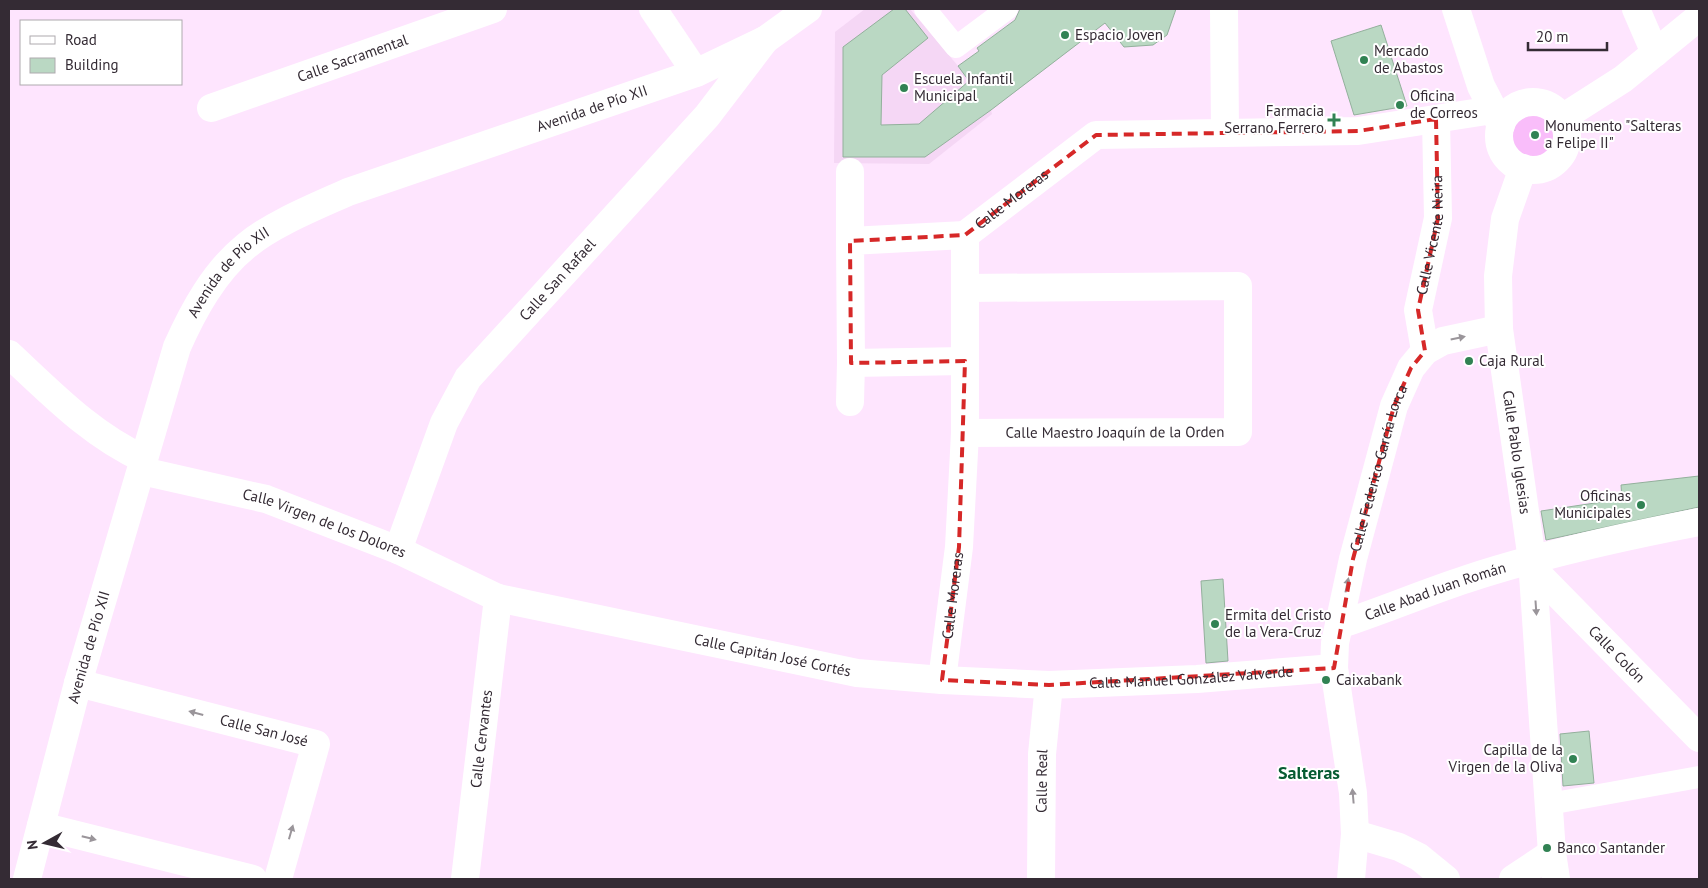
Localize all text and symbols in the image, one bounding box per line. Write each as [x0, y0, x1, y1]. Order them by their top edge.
legend [20, 20, 182, 85]
scale bar [1528, 20, 1607, 52]
place label: Espacio Joven [1075, 25, 1163, 44]
text: 20 m [1536, 27, 1569, 46]
street label: Calle Sacramental [295, 29, 411, 86]
marker: Espacio Joven [1059, 29, 1071, 41]
text: Road [65, 30, 97, 49]
place label: Mercado de Abastos [1374, 41, 1443, 77]
marker: Mercado de Abastos [1358, 54, 1370, 66]
text: Building [65, 55, 119, 74]
place label: Escuela Infantil Municipal [914, 69, 1014, 105]
street label: Avenida de Pío XII [534, 80, 650, 136]
marker: Escuela Infantil Municipal [898, 82, 910, 94]
place label: Oficina de Correos [1410, 86, 1478, 122]
marker: Oficina de Correos [1394, 99, 1406, 111]
place label: Farmacia Serrano Ferrero [1224, 101, 1324, 137]
marker: Farmacia Serrano Ferrero [1328, 114, 1340, 126]
place label: Monumento "Salteras a Felipe II" [1545, 116, 1681, 152]
marker: Monumento "Salteras a Felipe II" [1529, 129, 1541, 141]
street label: Calle Moreras [971, 165, 1052, 233]
street label: Calle Vicente Neira [1412, 175, 1447, 297]
street label: Avenida de Pío XII [183, 222, 273, 321]
street label: Calle San Rafael [515, 234, 600, 324]
one-way arrow [1451, 333, 1467, 341]
place label: Caja Rural [1479, 351, 1545, 370]
marker: Caja Rural [1463, 355, 1475, 367]
street label: Calle Federico García Lorca [1345, 381, 1411, 554]
street label: Calle Pablo Iglesias [1499, 389, 1535, 515]
street label: Calle Maestro Joaquín de la Orden [1006, 422, 1224, 442]
street label: Calle Virgen de los Dolores [241, 484, 410, 562]
place label: Oficinas Municipales [1554, 486, 1631, 522]
marker: Oficinas Municipales [1635, 499, 1647, 511]
street label: Calle Moreras [937, 551, 967, 640]
street label: Calle Abad Juan Román [1362, 557, 1508, 624]
one-way arrow [1343, 578, 1351, 593]
street label: Avenida de Pío XII [63, 589, 114, 705]
one-way arrow [1533, 601, 1541, 617]
place label: Ermita del Cristo de la Vera-Cruz [1225, 605, 1332, 641]
marker: Ermita del Cristo de la Vera-Cruz [1209, 618, 1221, 630]
street label: Calle Colón [1585, 621, 1649, 687]
street label: Calle Capitán José Cortés [692, 629, 853, 681]
street label: Calle Manuel González Valverde [1089, 661, 1294, 692]
place label: Caixabank [1336, 670, 1403, 689]
marker: Caixabank [1320, 674, 1332, 686]
street label: Calle Cervantes [466, 689, 496, 789]
one-way arrow [188, 709, 203, 717]
street label: Calle San José [218, 710, 310, 751]
place label: Capilla de la Virgen de la Oliva [1448, 740, 1563, 776]
street label: Calle Real [1032, 747, 1052, 813]
marker: Capilla de la Virgen de la Oliva [1567, 753, 1579, 765]
district label: Salteras [1278, 761, 1340, 784]
one-way arrow [1349, 788, 1357, 804]
north arrow [20, 818, 70, 868]
one-way arrow [287, 825, 295, 840]
one-way arrow [81, 834, 96, 842]
place label: Banco Santander [1557, 838, 1665, 857]
text: N [23, 839, 42, 851]
marker: Banco Santander [1541, 842, 1553, 854]

